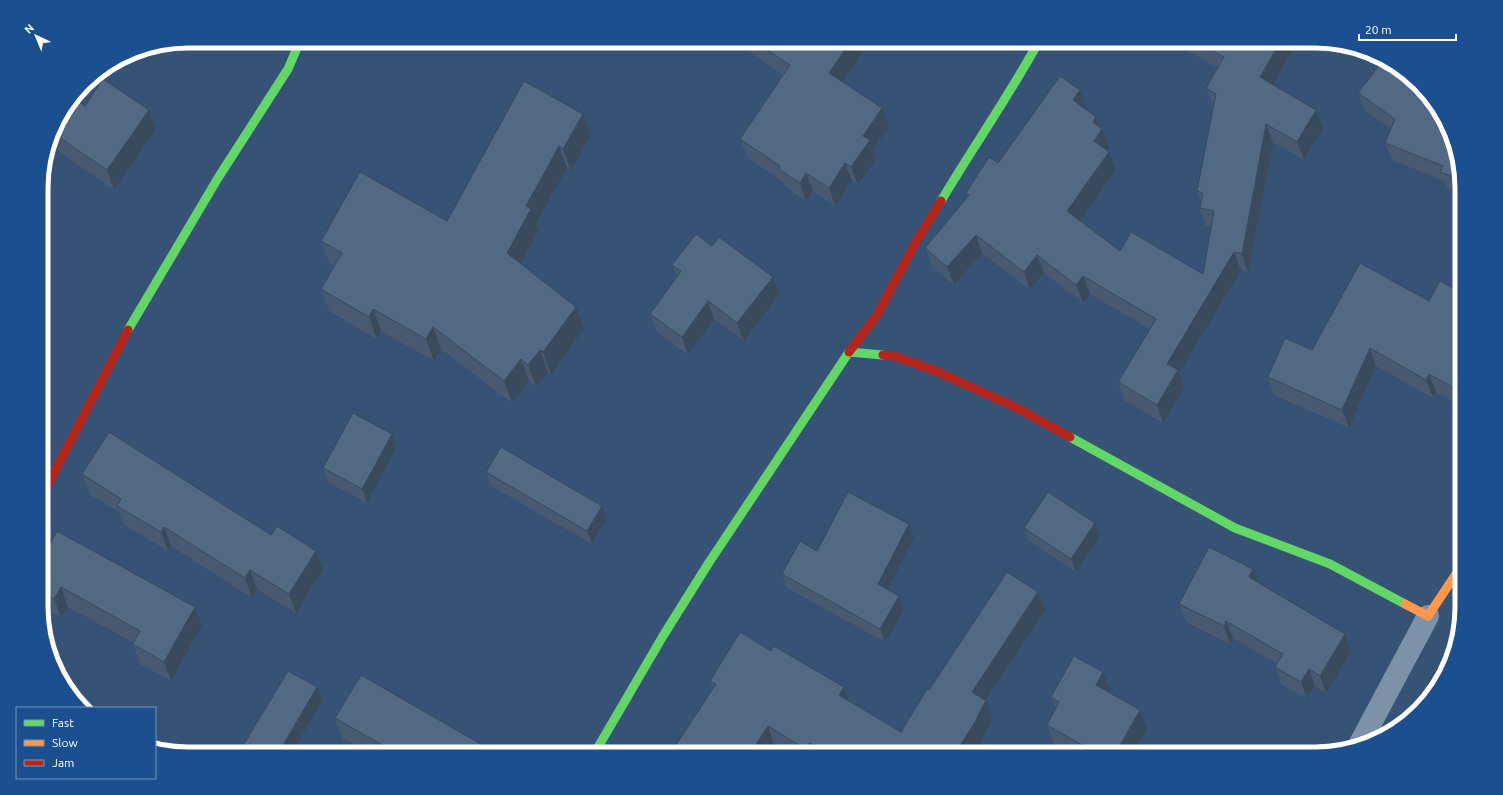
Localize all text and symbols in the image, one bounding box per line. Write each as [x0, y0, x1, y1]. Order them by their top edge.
north arrow [16, 16, 56, 56]
scale bar [1359, 16, 1456, 42]
text: N [22, 22, 36, 36]
text: 20 m [1365, 23, 1392, 36]
legend [16, 707, 156, 779]
text: Fast [52, 716, 74, 729]
text: Slow [52, 736, 78, 749]
text: Jam [52, 756, 74, 769]

